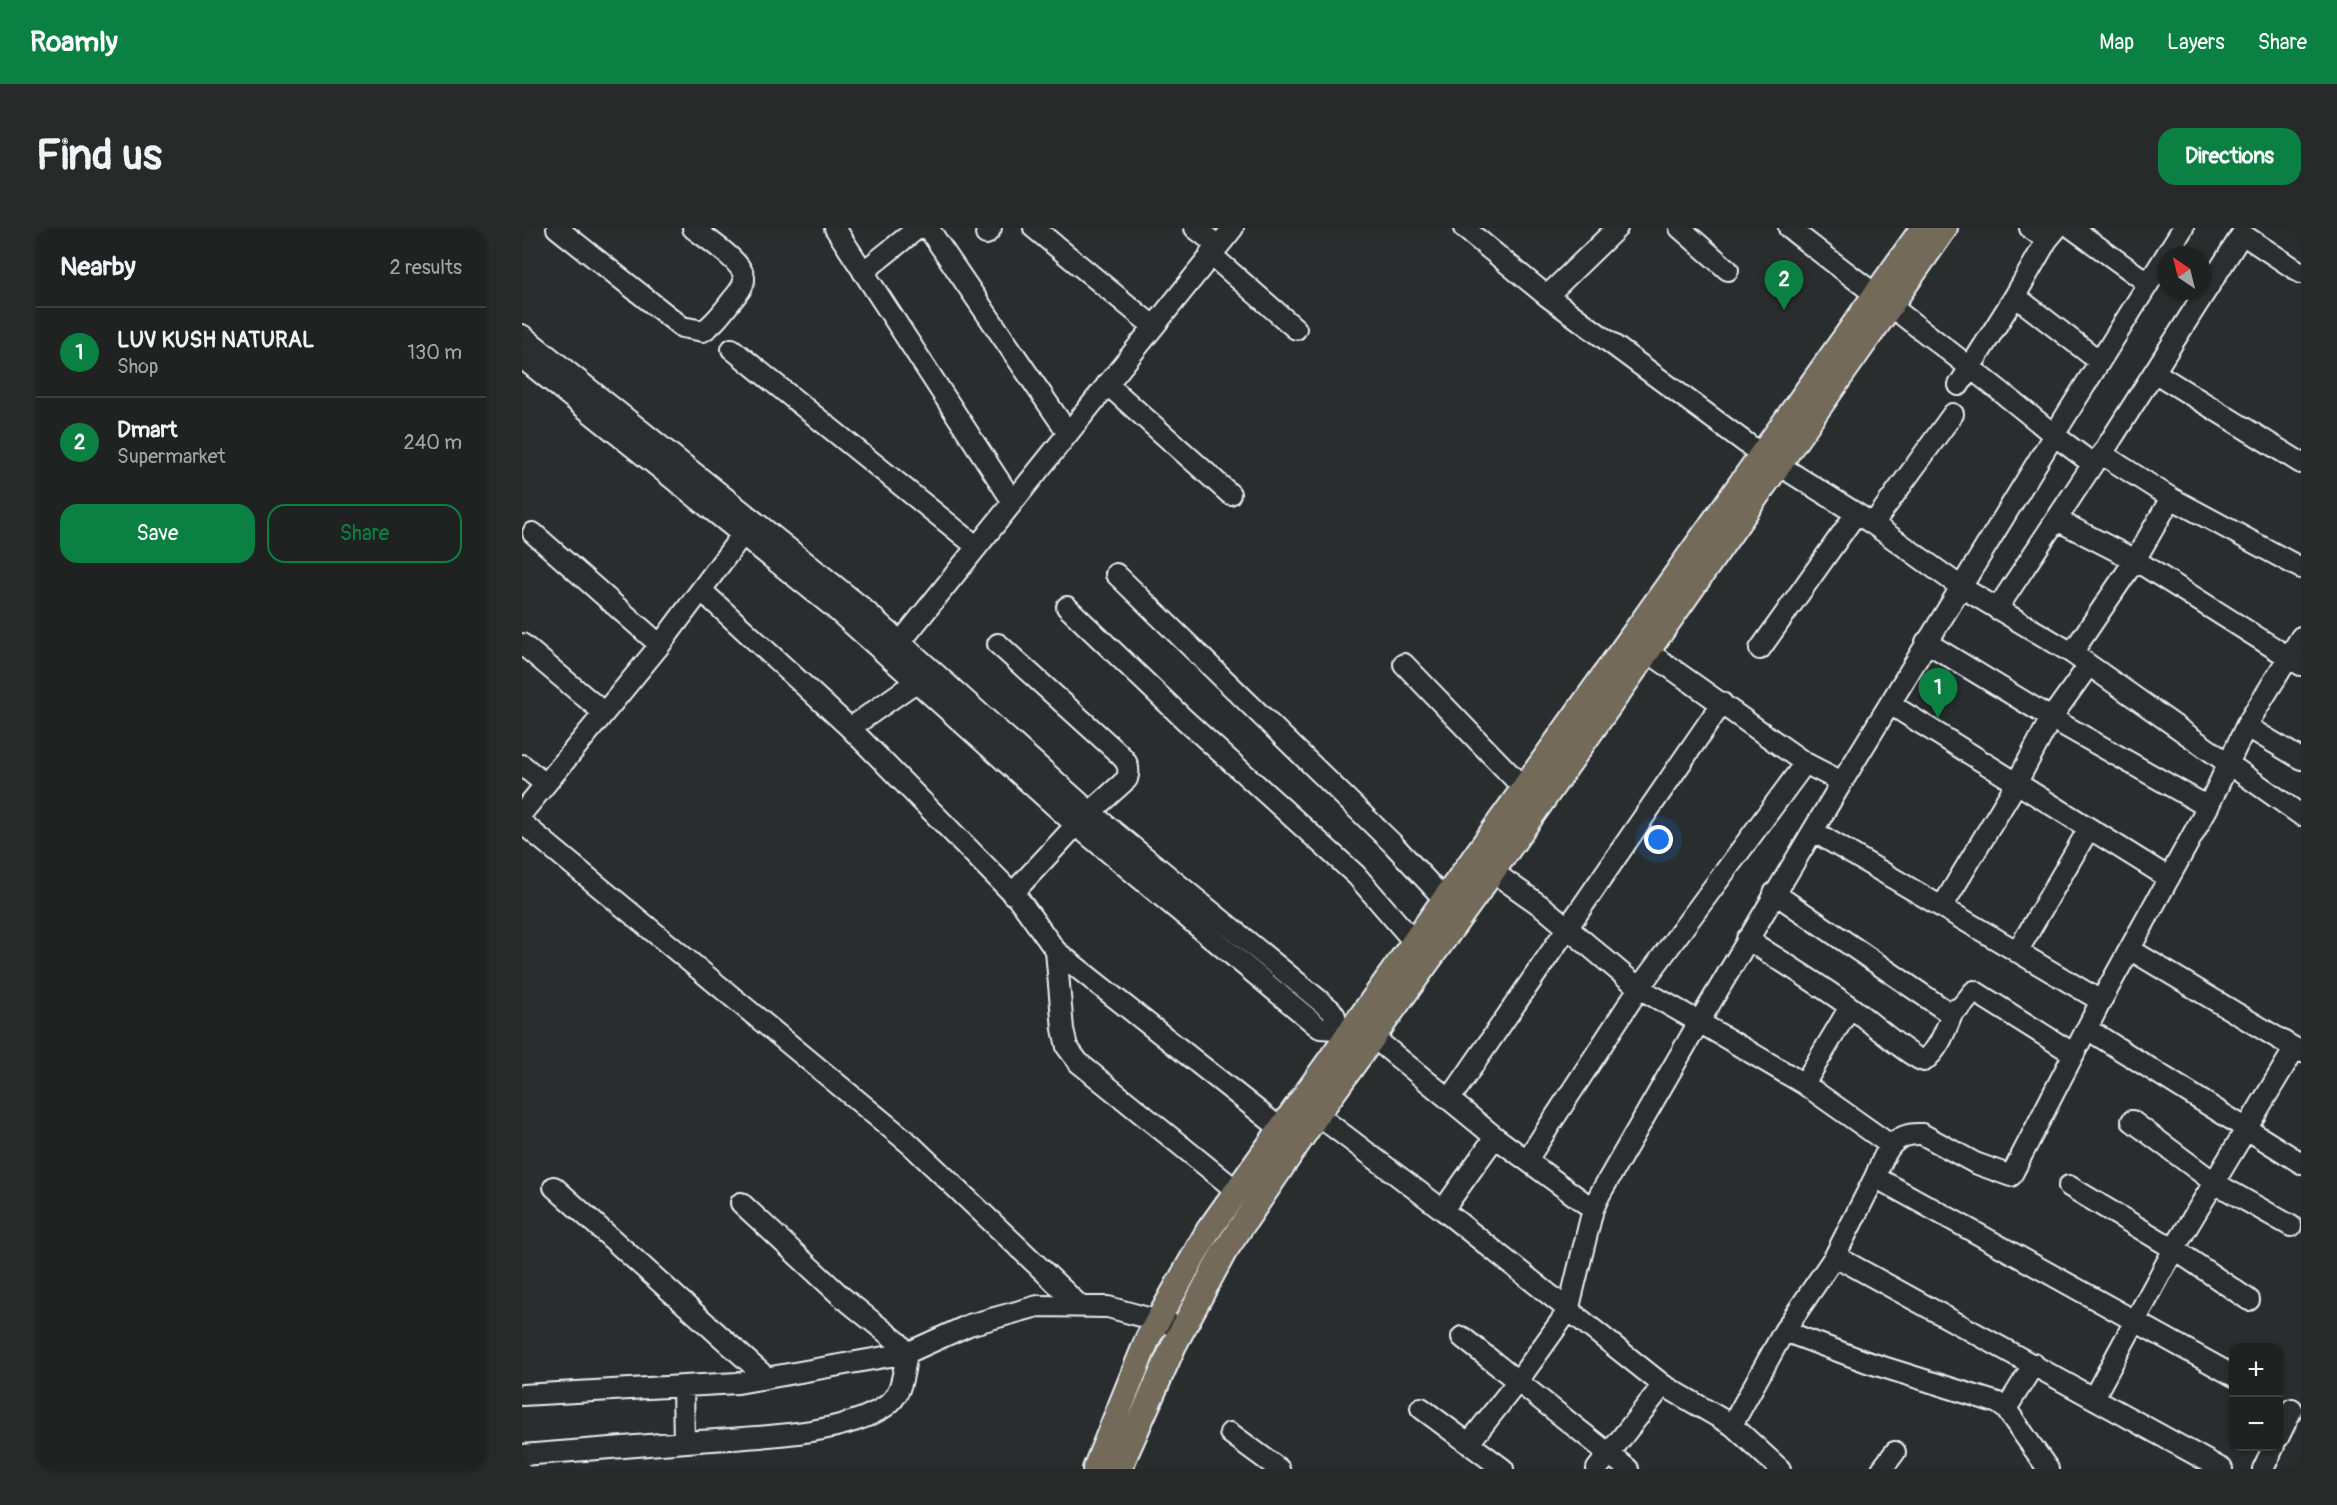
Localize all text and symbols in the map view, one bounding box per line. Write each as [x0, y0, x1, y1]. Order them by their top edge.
text: Roamly [30, 25, 118, 60]
text: Map [2099, 29, 2134, 56]
text: Layers [2167, 29, 2225, 56]
text: Share [2258, 29, 2307, 56]
button: Directions [2158, 128, 2301, 185]
text: Find us [36, 130, 162, 182]
north arrow [2157, 246, 2211, 300]
text: Nearby [60, 251, 136, 283]
text: 2 results [390, 255, 462, 280]
pin: 2 [1764, 260, 1804, 310]
text: LUV KUSH NATURAL [117, 326, 315, 354]
text: 1 [76, 340, 83, 365]
text: 130 m [407, 340, 462, 365]
text: Shop [117, 354, 158, 379]
text: Dmart [117, 416, 177, 444]
text: 2 [74, 430, 85, 455]
text: 240 m [403, 430, 462, 455]
text: Supermarket [117, 444, 226, 469]
button: Save [60, 504, 255, 563]
button: Share [267, 504, 462, 563]
pin: 1 [1918, 668, 1958, 718]
your location [1644, 825, 1673, 854]
map controls [2229, 1343, 2283, 1451]
button: + [2229, 1343, 2283, 1397]
button: − [2229, 1397, 2283, 1451]

